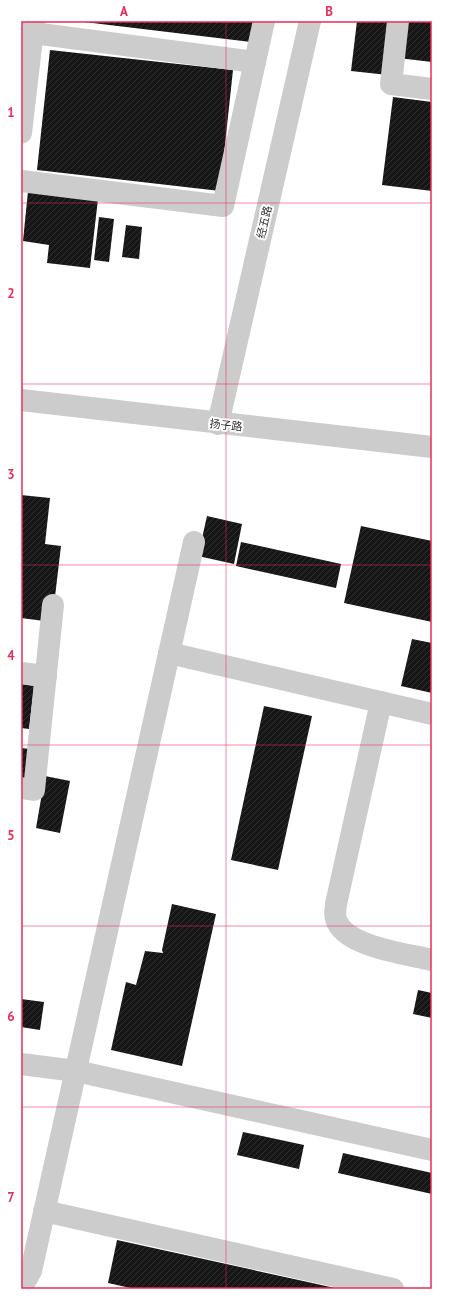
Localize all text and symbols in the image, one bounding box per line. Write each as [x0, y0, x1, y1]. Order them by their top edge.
text: A [120, 3, 128, 20]
text: B [325, 3, 333, 20]
text: 1 [7, 104, 15, 121]
street label: 经五路 [253, 204, 275, 240]
text: 2 [7, 285, 15, 302]
street label: 扬子路 [209, 416, 243, 434]
text: 3 [7, 466, 15, 483]
text: 4 [7, 647, 15, 664]
text: 5 [7, 827, 15, 844]
text: 6 [7, 1008, 15, 1025]
text: 7 [7, 1189, 15, 1206]

